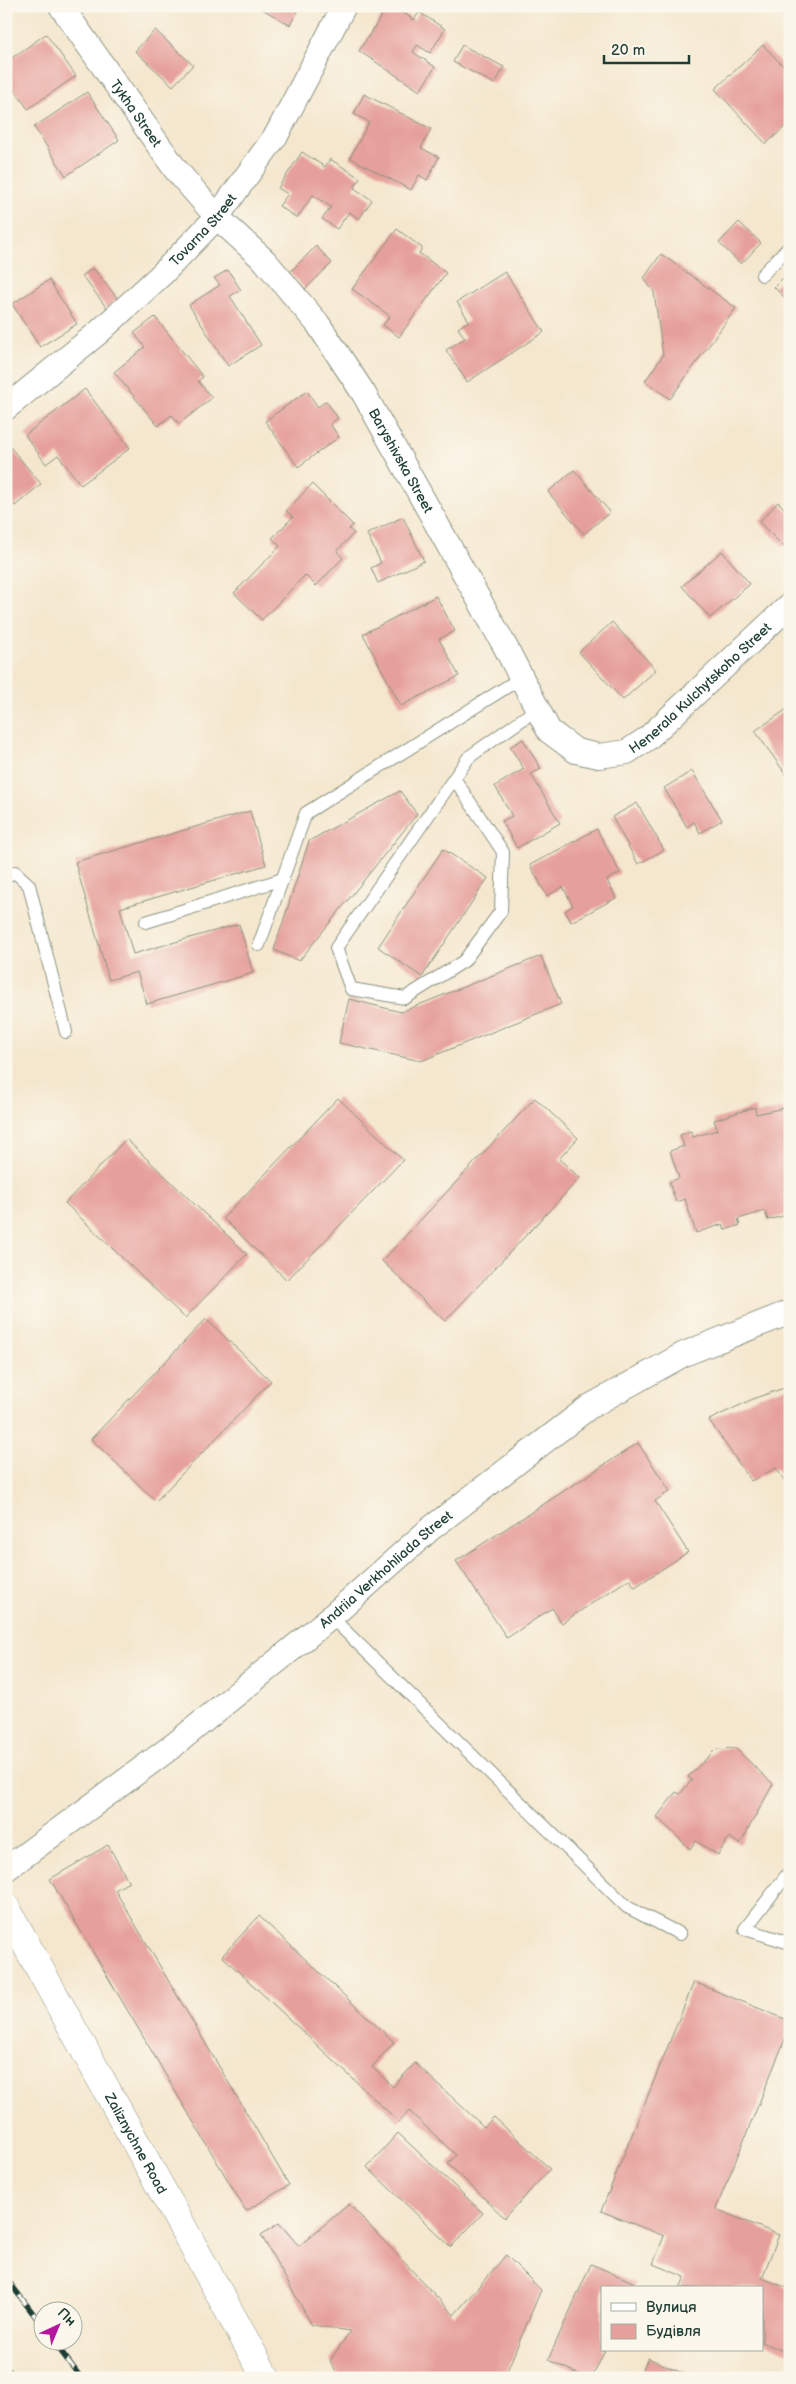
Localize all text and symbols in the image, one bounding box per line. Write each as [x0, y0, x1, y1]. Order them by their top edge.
scale bar [604, 32, 688, 64]
text: 20 m [611, 41, 645, 60]
street label: Tykha Street [107, 76, 166, 151]
street label: Tovarna Street [166, 189, 240, 270]
street label: Baryshivska Street [365, 405, 438, 516]
street label: Henerala Kulchytskoho Street [625, 618, 775, 757]
street label: Andriia Verkhohliada Street [316, 1506, 456, 1632]
street label: Zaliznychne Road [101, 2089, 171, 2197]
legend [601, 2286, 764, 2352]
text: Вулиця [646, 2298, 697, 2317]
north arrow [32, 2302, 82, 2352]
text: Пн [54, 2304, 79, 2330]
text: Будівля [646, 2322, 701, 2341]

